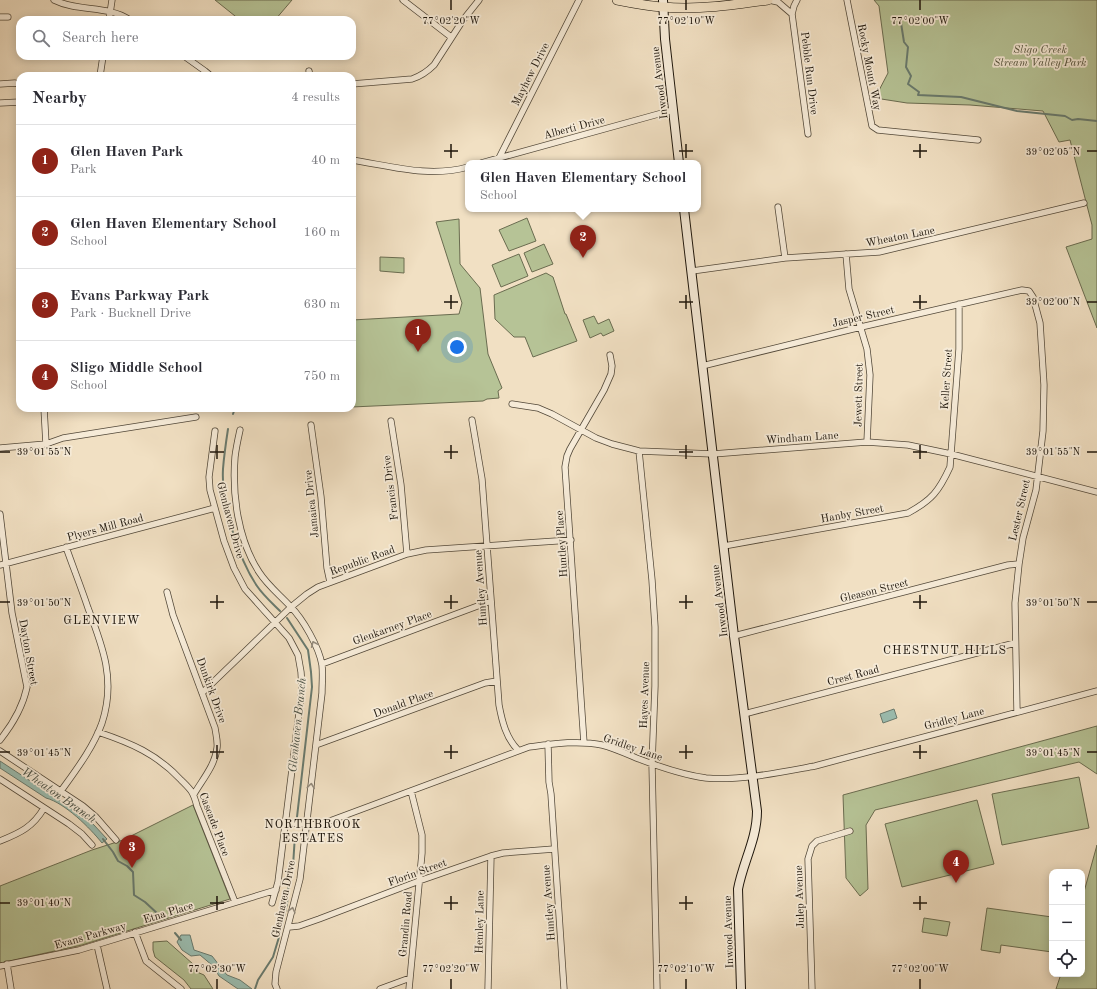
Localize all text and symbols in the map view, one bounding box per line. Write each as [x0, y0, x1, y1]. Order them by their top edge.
search box [16, 16, 356, 60]
text: 77°02'20"W [422, 16, 480, 26]
text: 77°02'10"W [657, 16, 715, 26]
text: 77°02'00"W [891, 16, 949, 26]
street label: Rocky Mount Way [855, 23, 882, 112]
icon: search [30, 27, 52, 49]
text: Search here [62, 31, 139, 46]
street label: Pebble Run Drive [798, 31, 819, 115]
street label: Mayhew Drive [511, 41, 552, 108]
park label: Sligo Creek Stream Valley Park [993, 45, 1087, 69]
street label: Inwood Avenue [651, 46, 670, 120]
text: Nearby [32, 90, 87, 107]
text: 4 results [291, 91, 340, 104]
street label: Alberti Drive [543, 115, 606, 142]
text: Glen Haven Park [70, 145, 183, 160]
text: 39°02'05"N [1026, 147, 1081, 157]
text: 1 [41, 154, 49, 167]
text: 40 m [311, 154, 340, 167]
popup [465, 160, 701, 212]
text: Park [70, 163, 97, 176]
text: Glen Haven Elementary School [480, 171, 686, 186]
text: School [480, 189, 517, 202]
text: Glen Haven Elementary School [70, 217, 277, 232]
pin: 2 [570, 225, 596, 258]
street label: Wheaton Lane [865, 225, 936, 250]
text: 2 [41, 226, 49, 239]
text: 160 m [303, 226, 340, 239]
text: School [70, 235, 107, 248]
text: Evans Parkway Park [70, 289, 209, 304]
text: 39°02'00"N [1026, 297, 1081, 307]
text: 3 [41, 298, 49, 311]
text: 630 m [303, 298, 340, 311]
street label: Jasper Street [831, 305, 896, 330]
text: Park · Bucknell Drive [70, 307, 191, 320]
pin: 1 [405, 319, 431, 352]
your location [447, 337, 467, 357]
street label: Keller Street [940, 348, 955, 410]
text: Sligo Middle School [70, 361, 203, 376]
street label: Jewett Street [853, 363, 866, 427]
text: 4 [41, 370, 49, 383]
text: 750 m [303, 370, 340, 383]
text: School [70, 379, 107, 392]
street label: Windham Lane [765, 430, 839, 447]
text: 39°01'55"N [17, 447, 72, 457]
text: 39°01'55"N [1026, 447, 1081, 457]
street label: Francis Drive [382, 455, 401, 521]
street label: Jamaica Drive [303, 469, 322, 538]
street label: Lester Street [1008, 478, 1033, 542]
street label: Glenhaven Drive [214, 481, 245, 560]
street label: Hanby Street [820, 504, 885, 525]
street label: Huntley Place [555, 510, 570, 578]
street label: Plyers Mill Road [66, 513, 145, 544]
street label: Republic Road [328, 544, 397, 578]
street label: Huntley Avenue [473, 549, 490, 626]
street label: Inwood Avenue [711, 564, 730, 638]
street label: Gleason Street [839, 578, 910, 605]
text: 39°01'50"N [17, 598, 72, 608]
text: 39°01'50"N [1026, 598, 1081, 608]
street label: Glenkarney Place [352, 609, 433, 648]
district label: GLENVIEW [63, 615, 141, 627]
street label: Dayton Street [16, 618, 39, 686]
one-way arrow [311, 641, 319, 648]
district label: CHESTNUT HILLS [883, 645, 1007, 657]
street label: Dunkirk Drive [194, 656, 228, 725]
street label: Hayes Avenue [639, 661, 652, 729]
street label: Crest Road [826, 664, 881, 689]
water label: Glenhaven Branch [287, 677, 309, 773]
street label: Donald Place [372, 688, 435, 720]
street label: Gridley Lane [923, 706, 986, 733]
street label: Gridley Lane [601, 733, 664, 764]
text: 39°01'45"N [17, 748, 72, 758]
text: 39°01'45"N [1026, 748, 1081, 758]
water label: Wheaton Branch [19, 766, 98, 826]
one-way arrow [306, 783, 315, 789]
street label: Cascade Place [196, 791, 231, 858]
district label: NORTHBROOK ESTATES [264, 819, 362, 845]
pin: 3 [119, 835, 145, 868]
pin: 4 [943, 850, 969, 883]
street label: Florin Street [387, 858, 448, 889]
street label: Glenhaven Drive [271, 860, 298, 939]
street label: Huntley Avenue [541, 864, 558, 941]
street label: Julep Avenue [794, 865, 807, 929]
map controls [1049, 869, 1085, 977]
button: + [1049, 869, 1085, 905]
street label: Grandin Road [398, 890, 415, 958]
street label: Hemley Lane [474, 890, 487, 954]
street label: Inwood Avenue [723, 895, 736, 969]
text: 39°01'40"N [17, 898, 72, 908]
street label: Etna Place [142, 901, 195, 926]
button: − [1049, 905, 1085, 941]
one-way arrow [288, 907, 296, 914]
street label: Evans Parkway [53, 921, 128, 952]
button: locate [1049, 941, 1085, 977]
text: 77°02'30"W [188, 964, 246, 974]
text: 77°02'20"W [422, 964, 480, 974]
text: 77°02'10"W [657, 964, 715, 974]
text: 77°02'00"W [891, 964, 949, 974]

